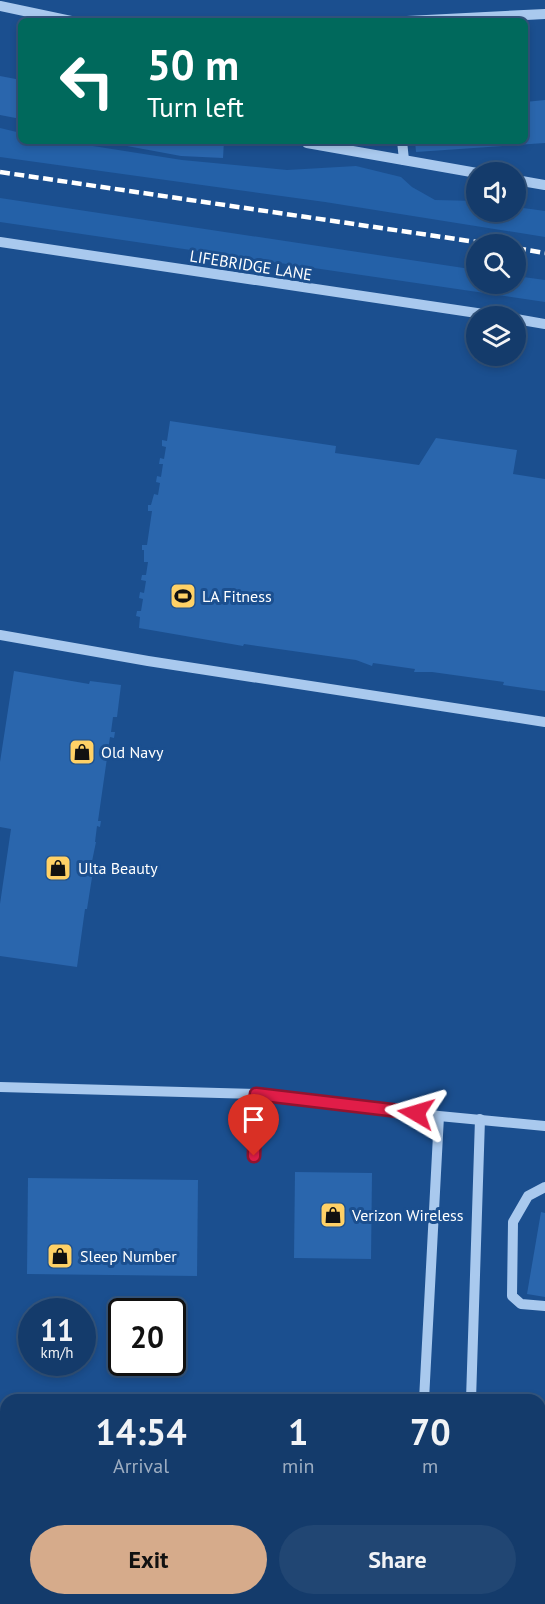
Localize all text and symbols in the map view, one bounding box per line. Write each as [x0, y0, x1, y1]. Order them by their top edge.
text: 50 m [147, 37, 239, 92]
icon: left [48, 42, 126, 120]
text: Turn left [147, 90, 244, 124]
map controls [466, 162, 526, 366]
button: sound [466, 162, 526, 222]
button: search [466, 234, 526, 294]
street label: LIFEBRIDGE LANE [188, 245, 314, 285]
button: layers [466, 306, 526, 366]
sports icon: LA Fitness [168, 581, 198, 611]
place label: LA Fitness [202, 586, 272, 606]
shop icon: Old Navy [67, 737, 97, 767]
place label: Old Navy [101, 742, 164, 762]
shop icon: Ulta Beauty [43, 853, 73, 883]
place label: Ulta Beauty [78, 858, 158, 878]
position arrow [384, 1081, 448, 1145]
pin [228, 1094, 279, 1156]
icon: arrive [237, 1103, 270, 1136]
shop icon: Verizon Wireless [318, 1200, 348, 1230]
place label: Verizon Wireless [351, 1205, 464, 1225]
shop icon: Sleep Number [45, 1241, 75, 1271]
place label: Sleep Number [80, 1246, 177, 1266]
speed limit sign: 20 [108, 1298, 186, 1376]
text: 11 [40, 1310, 74, 1349]
text: km/h [41, 1343, 73, 1362]
text: 14:54 [95, 1408, 187, 1455]
text: 1 [288, 1408, 308, 1455]
text: 70 [410, 1408, 451, 1455]
text: Arrival [113, 1453, 169, 1479]
text: min [282, 1453, 315, 1479]
text: m [422, 1453, 438, 1479]
button: Exit [30, 1525, 267, 1594]
button: Share [279, 1525, 516, 1594]

